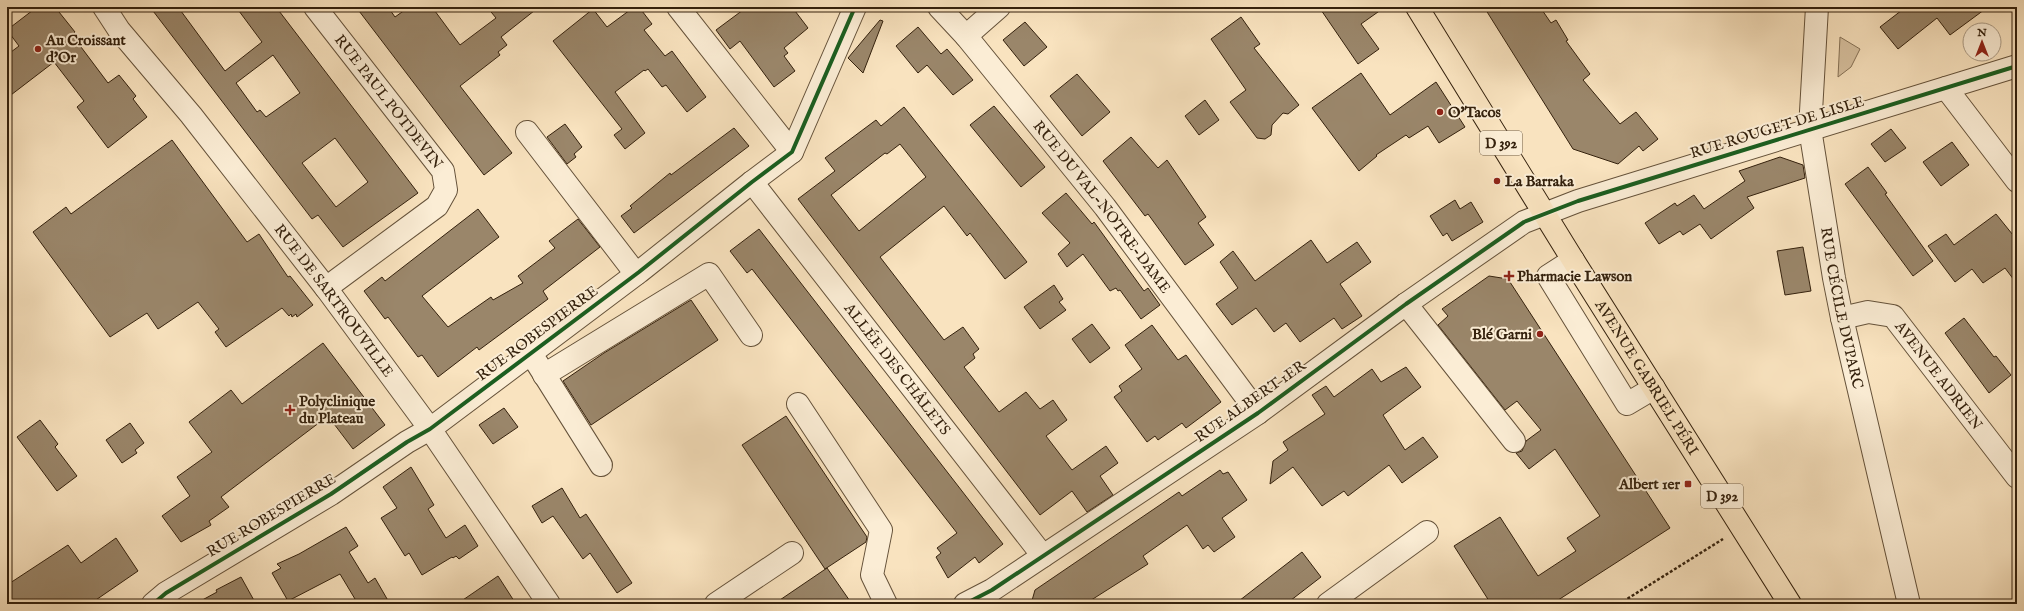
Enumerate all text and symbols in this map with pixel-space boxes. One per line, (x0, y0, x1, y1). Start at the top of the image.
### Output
north arrow (1962, 22, 2002, 62)
text: N (1976, 26, 1987, 40)
place label: Au Croissant d'Or (45, 31, 126, 67)
street label: RUE PAUL POTDEVIN (330, 31, 447, 173)
marker: Au Croissant d'Or (33, 44, 43, 54)
street label: RUE ROUGET DE LISLE (1688, 92, 1866, 163)
place label: O'Tacos (1448, 103, 1502, 122)
marker: O'Tacos (1435, 107, 1445, 117)
street label: RUE DU VAL-NOTRE-DAME (1029, 117, 1175, 297)
road number: D 392 (1480, 131, 1522, 155)
place label: La Barraka (1505, 172, 1574, 191)
marker: La Barraka (1492, 176, 1502, 186)
street label: RUE DE SARTROUVILLE (270, 220, 397, 381)
street label: RUE CÉCILE DUPARC (1816, 226, 1867, 391)
place label: Pharmacie Lawson (1517, 267, 1632, 286)
marker: Pharmacie Lawson (1504, 271, 1514, 281)
street label: RUE ROBESPIERRE (473, 282, 602, 385)
street label: AVENUE GABRIEL PÉRI (1590, 296, 1703, 459)
street label: ALLÉE DES CHÂLETS (839, 299, 954, 439)
street label: AVENUE ADRIEN (1890, 317, 1986, 434)
place label: Blé Garni (1472, 325, 1532, 344)
marker: Blé Garni (1535, 329, 1545, 339)
street label: RUE ALBERT 1ER (1191, 356, 1310, 447)
place label: Polyclinique du Plateau (299, 392, 375, 428)
marker: Polyclinique du Plateau (284, 404, 296, 416)
street label: RUE ROBESPIERRE (203, 469, 339, 561)
place label: Albert 1er (1618, 475, 1680, 494)
marker: Albert 1er (1683, 479, 1693, 489)
road number: D 392 (1701, 484, 1743, 508)

